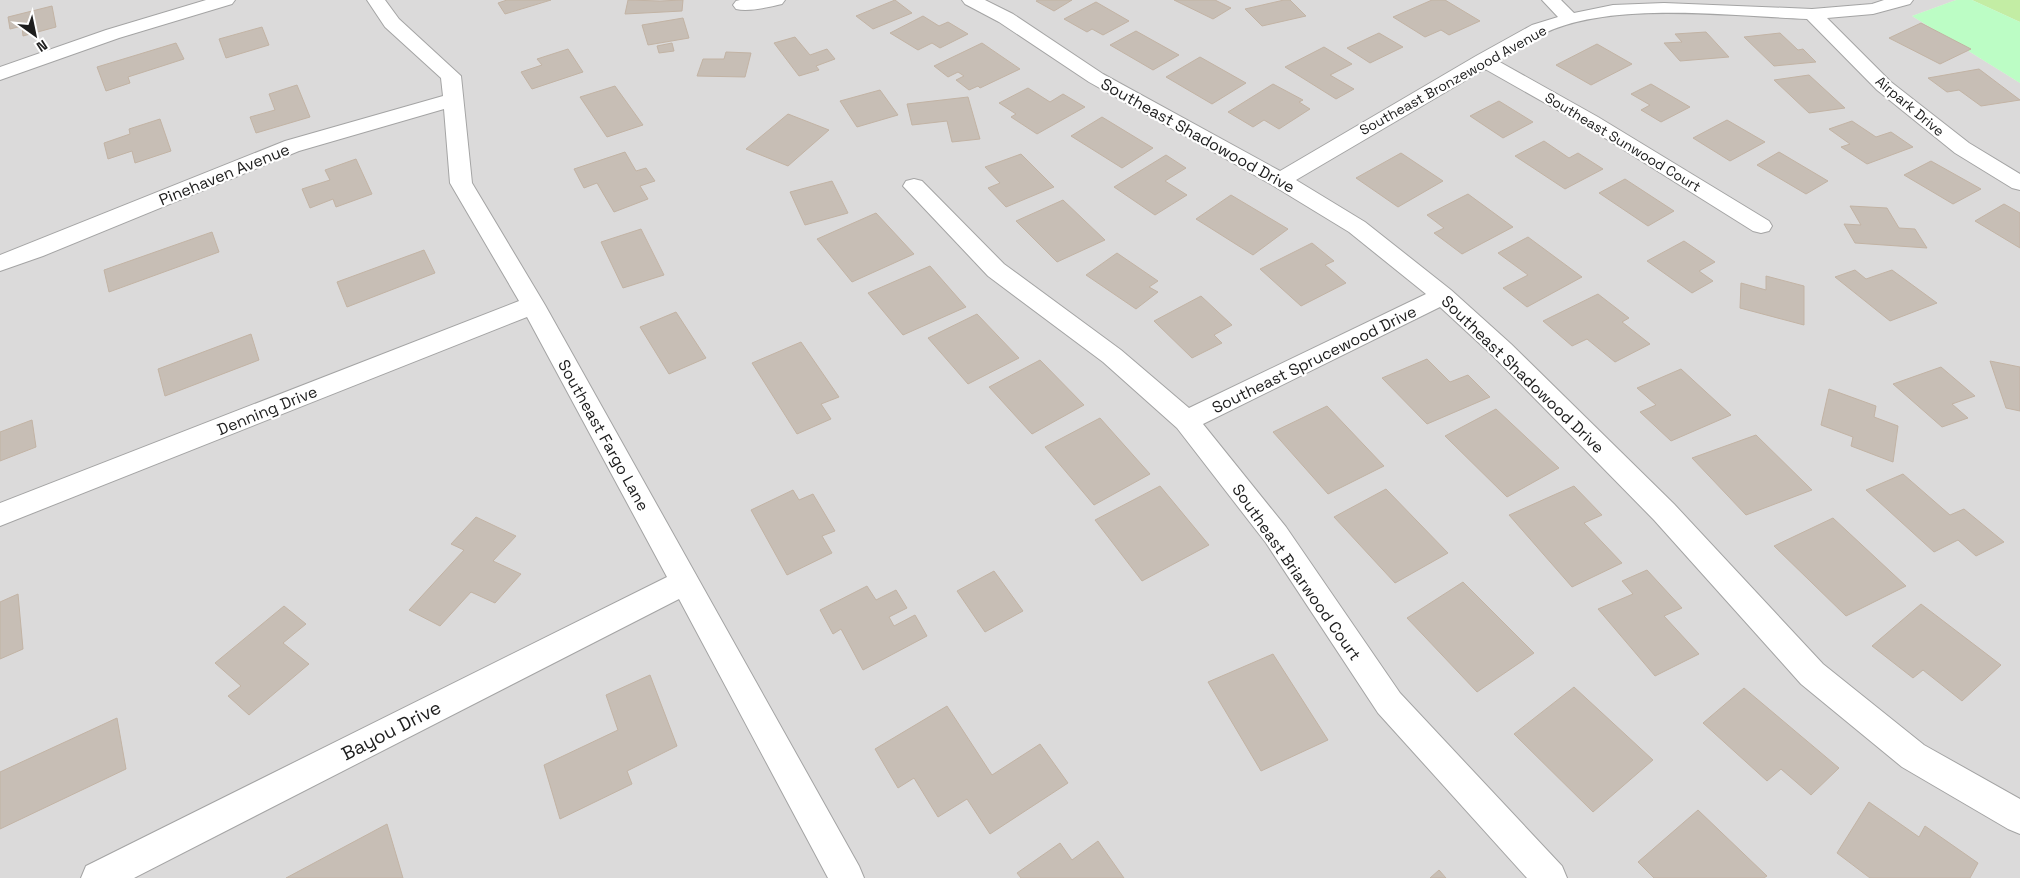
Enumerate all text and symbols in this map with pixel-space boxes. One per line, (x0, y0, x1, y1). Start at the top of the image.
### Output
north arrow (10, 10, 60, 60)
street label: Southeast Bronzewood Avenue (1356, 21, 1550, 139)
text: N (33, 36, 51, 56)
street label: Airpark Drive (1872, 72, 1948, 140)
street label: Southeast Shadowood Drive (1097, 73, 1299, 198)
street label: Southeast Sunwood Court (1542, 88, 1704, 196)
street label: Pinehaven Avenue (156, 139, 293, 210)
street label: Southeast Shadowood Drive (1437, 291, 1609, 458)
street label: Southeast Sprucewood Drive (1209, 301, 1420, 418)
street label: Southeast Fargo Lane (553, 356, 654, 515)
street label: Denning Drive (214, 381, 320, 440)
street label: Southeast Briarwood Court (1227, 480, 1366, 665)
street label: Bayou Drive (337, 695, 445, 766)

